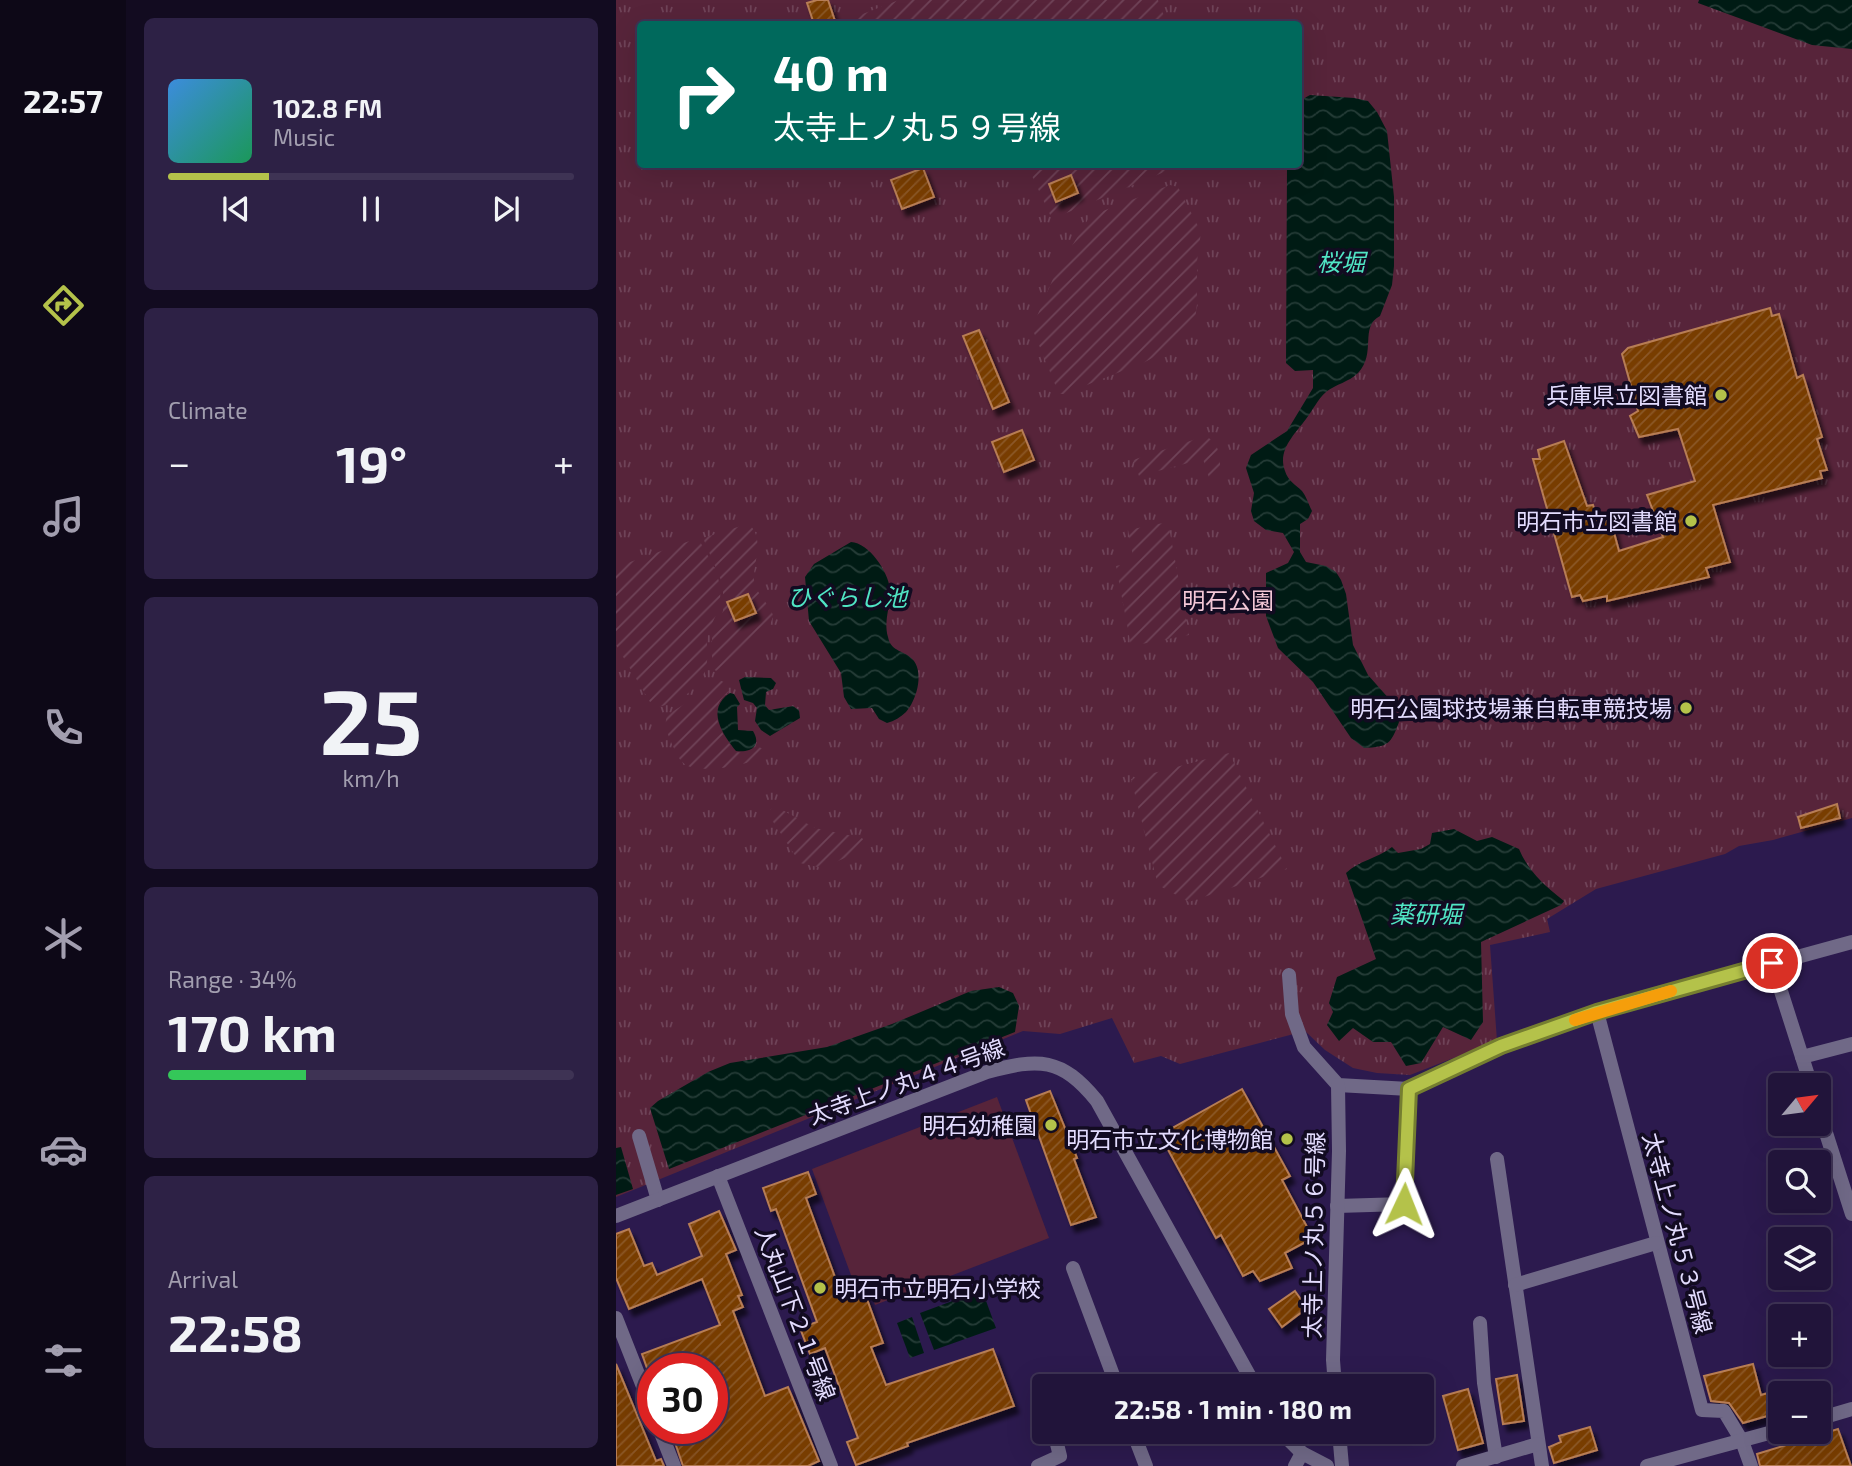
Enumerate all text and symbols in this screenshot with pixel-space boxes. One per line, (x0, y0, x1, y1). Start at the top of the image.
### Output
text: 40 m (773, 42, 889, 101)
icon: right (658, 49, 749, 140)
text: 22:57 (23, 81, 103, 119)
text: 102.8 FM (273, 92, 382, 123)
text: 太寺上ノ丸５９号線 (773, 107, 1061, 145)
text: Music (273, 123, 335, 151)
icon: previous (217, 190, 255, 228)
icon: pause (352, 190, 390, 228)
icon: next (487, 190, 525, 228)
water label: 桜堀 (1317, 247, 1369, 276)
icon: directions (39, 281, 88, 330)
place label: 兵庫県立図書館 (1546, 381, 1707, 409)
marker: 兵庫県立図書館 (1713, 387, 1729, 403)
text: Climate (168, 396, 248, 424)
text: 19° (336, 431, 407, 493)
text: − (168, 439, 190, 485)
text: + (553, 439, 574, 485)
icon: music (39, 492, 88, 541)
place label: 明石市立図書館 (1516, 507, 1677, 535)
marker: 明石市立図書館 (1683, 513, 1699, 529)
water label: ひぐらし池 (787, 582, 909, 611)
park label: 明石公園 (1182, 586, 1274, 614)
text: 25 (319, 664, 423, 773)
place label: 明石公園球技場兼自転車競技場 (1350, 694, 1672, 722)
marker: 明石公園球技場兼自転車競技場 (1678, 700, 1694, 716)
icon: phone (39, 703, 88, 752)
text: km/h (342, 764, 400, 792)
water label: 薬研堀 (1390, 899, 1466, 928)
icon: climate (39, 914, 88, 963)
pin (1742, 933, 1802, 993)
icon: arrive (1753, 944, 1791, 982)
text: Range · 34% (168, 965, 296, 993)
text: 170 km (168, 1000, 337, 1062)
street label: 太寺上ノ丸４４号線 (804, 1032, 1008, 1130)
north arrow (1768, 1073, 1830, 1136)
map controls (1768, 1073, 1831, 1444)
place label: 明石幼稚園 (922, 1111, 1037, 1139)
marker: 明石幼稚園 (1043, 1117, 1059, 1133)
icon: car (39, 1125, 88, 1174)
place label: 明石市立文化博物館 (1066, 1125, 1273, 1153)
street label: 太寺上ノ丸５３号線 (1638, 1129, 1718, 1337)
marker: 明石市立文化博物館 (1279, 1131, 1295, 1147)
street label: 太寺上ノ丸５６号線 (1297, 1131, 1329, 1339)
button: search (1768, 1150, 1831, 1213)
position arrow (1367, 1167, 1441, 1241)
street label: 人丸山下２１号線 (750, 1222, 842, 1404)
button: layers (1768, 1227, 1831, 1290)
text: Arrival (168, 1265, 238, 1293)
place label: 明石市立明石小学校 (834, 1274, 1041, 1302)
marker: 明石市立明石小学校 (812, 1280, 828, 1296)
text: 22:58 (168, 1300, 303, 1362)
button: + (1768, 1304, 1831, 1367)
icon: filters (39, 1336, 88, 1385)
speed limit sign: 30 (637, 1353, 728, 1444)
button: − (1768, 1381, 1831, 1444)
text: 22:58 · 1 min · 180 m (1114, 1393, 1352, 1424)

